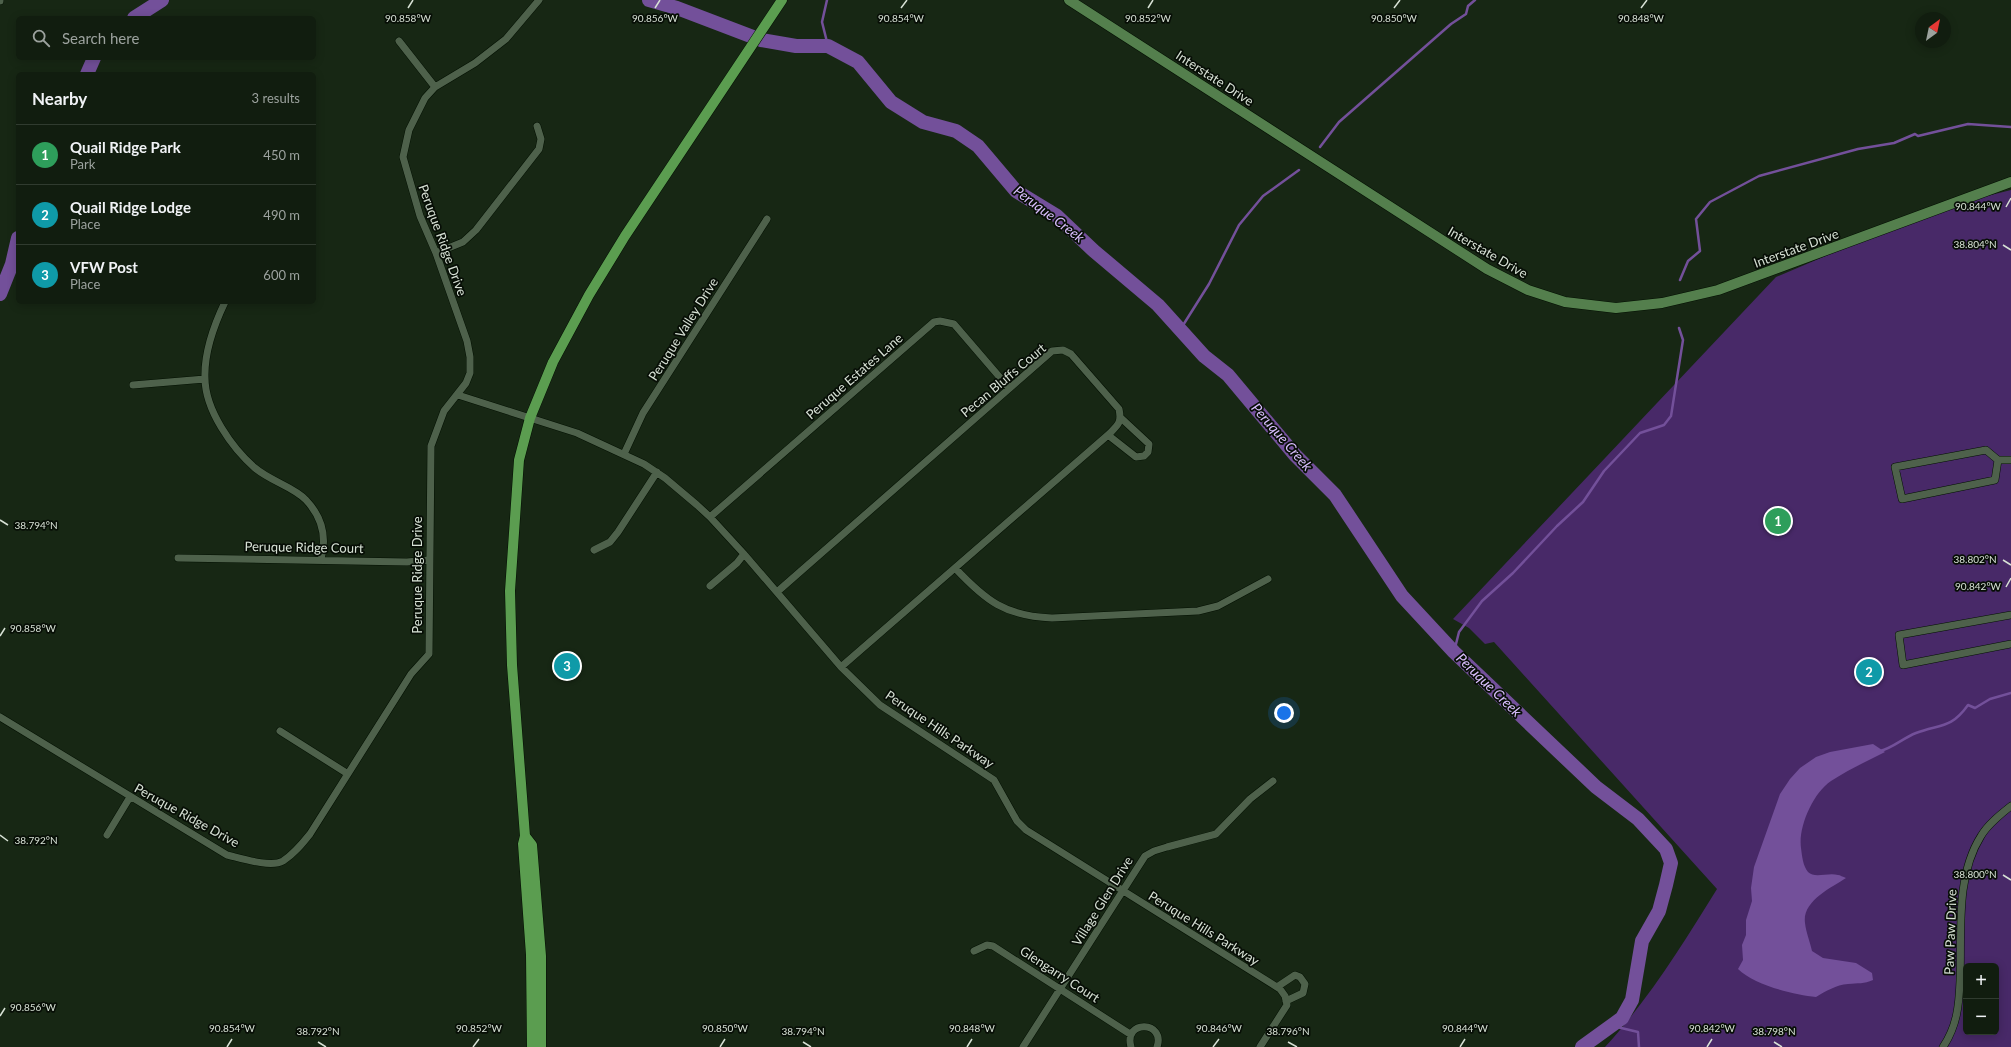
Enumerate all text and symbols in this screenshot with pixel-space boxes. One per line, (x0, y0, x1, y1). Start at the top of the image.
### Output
text: 90.858°W (385, 12, 432, 24)
text: 90.856°W (632, 12, 679, 24)
text: 90.854°W (878, 12, 925, 24)
text: 90.852°W (1125, 12, 1172, 24)
text: 90.850°W (1371, 12, 1418, 24)
text: 90.848°W (1618, 12, 1665, 24)
north arrow (1915, 12, 1951, 48)
search box (16, 16, 316, 60)
icon: search (30, 27, 52, 49)
text: Search here (62, 29, 139, 47)
street label: Interstate Drive (1173, 47, 1257, 109)
text: Nearby (32, 88, 87, 109)
text: 3 results (252, 90, 300, 106)
text: Quail Ridge Park (70, 138, 181, 156)
text: 1 (41, 147, 49, 163)
text: 450 m (263, 147, 300, 163)
text: Park (70, 156, 95, 172)
water label: Peruque Creek (1011, 181, 1088, 246)
street label: Peruque Ridge Drive (415, 182, 471, 298)
text: Quail Ridge Lodge (70, 198, 191, 216)
text: 90.844°W (1955, 200, 2002, 212)
text: 2 (41, 207, 49, 223)
text: 490 m (263, 207, 300, 223)
text: Place (70, 216, 100, 232)
street label: Interstate Drive (1445, 223, 1531, 281)
street label: Interstate Drive (1751, 225, 1841, 271)
text: 38.804°N (1953, 238, 1997, 250)
text: VFW Post (70, 258, 138, 276)
text: 3 (41, 267, 49, 283)
text: 600 m (263, 267, 300, 283)
street label: Peruque Valley Drive (645, 274, 721, 383)
text: Place (70, 276, 100, 292)
street label: Peruque Estates Lane (802, 330, 906, 422)
street label: Pecan Bluffs Court (957, 339, 1049, 420)
water label: Peruque Creek (1248, 399, 1317, 474)
pin: 1 (1765, 506, 1791, 536)
street label: Peruque Ridge Drive (409, 516, 425, 634)
text: 38.794°N (14, 519, 58, 531)
street label: Peruque Ridge Court (244, 538, 364, 556)
text: 38.802°N (1953, 553, 1997, 565)
text: 90.842°W (1955, 580, 2002, 592)
text: 90.858°W (10, 622, 57, 634)
water label: Peruque Creek (1453, 649, 1526, 720)
pin: 3 (554, 651, 580, 681)
pin: 2 (1856, 657, 1882, 687)
street label: Peruque Hills Parkway (883, 687, 998, 771)
your location (1274, 703, 1294, 723)
street label: Peruque Ridge Drive (132, 780, 242, 850)
text: 38.792°N (14, 834, 58, 846)
street label: Village Glen Drive (1068, 853, 1136, 949)
text: 38.800°N (1953, 868, 1997, 880)
street label: Peruque Hills Parkway (1146, 887, 1263, 969)
street label: Paw Paw Drive (1941, 889, 1959, 975)
street label: Glengarry Court (1017, 942, 1103, 1006)
map controls (1963, 963, 1999, 1035)
button: + (1963, 963, 1999, 999)
button: − (1963, 999, 1999, 1035)
text: 90.856°W (10, 1001, 57, 1013)
text: 90.854°W (209, 1022, 256, 1034)
text: 90.852°W (456, 1022, 503, 1034)
text: 90.850°W (702, 1022, 749, 1034)
text: 90.848°W (949, 1022, 996, 1034)
text: 90.846°W (1196, 1022, 1243, 1034)
text: 90.844°W (1442, 1022, 1489, 1034)
text: 90.842°W (1689, 1022, 1736, 1034)
text: 38.792°N (296, 1025, 340, 1037)
text: 38.794°N (781, 1025, 825, 1037)
text: 38.796°N (1266, 1025, 1310, 1037)
text: 38.798°N (1752, 1025, 1796, 1037)

